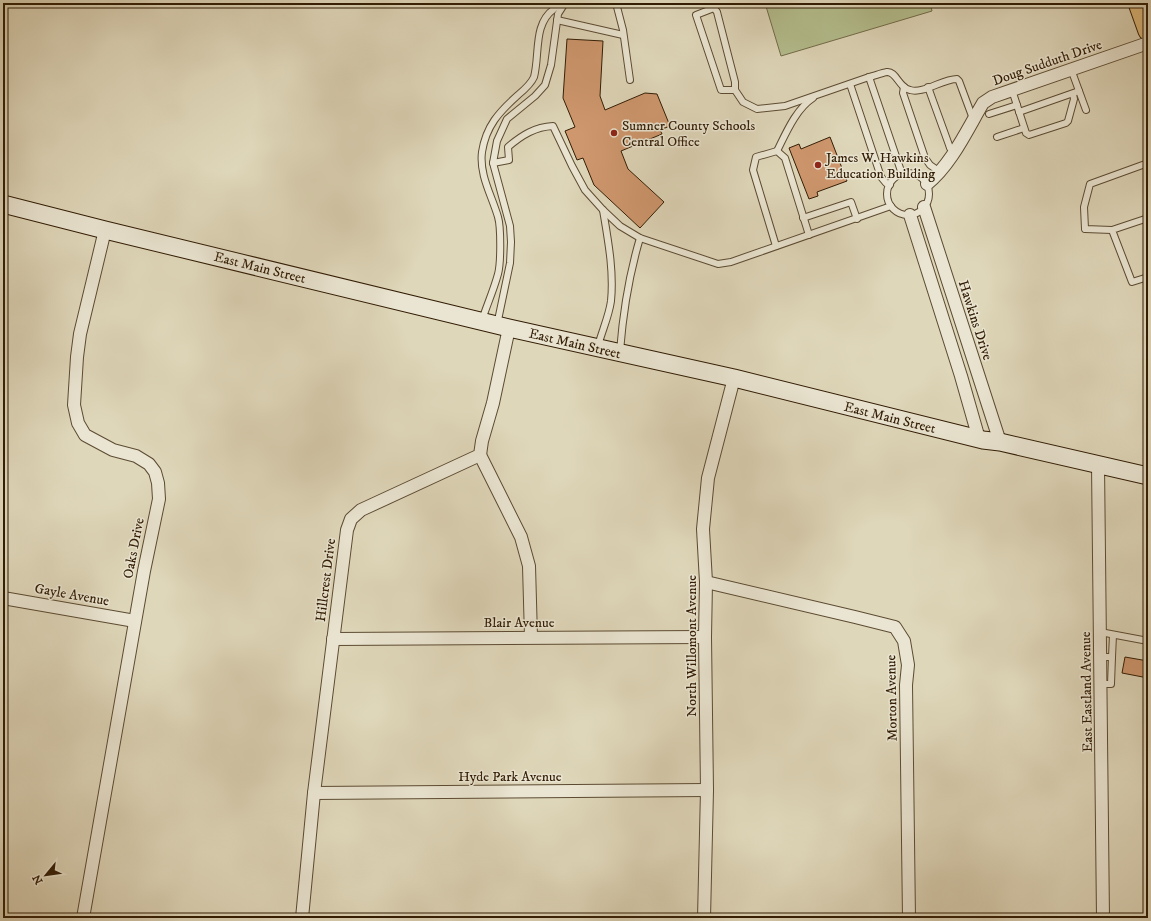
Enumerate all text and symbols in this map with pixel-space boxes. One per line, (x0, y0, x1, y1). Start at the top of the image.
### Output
street label: Doug Sudduth Drive (990, 36, 1105, 90)
place label: Sumner County Schools Central Office (622, 117, 756, 151)
marker: Sumner County Schools Central Office (609, 128, 619, 138)
place label: James W. Hawkins Education Building (824, 149, 935, 183)
marker: James W. Hawkins Education Building (813, 160, 823, 170)
street label: East Main Street (212, 248, 308, 288)
street label: Hawkins Drive (954, 278, 997, 363)
street label: East Main Street (527, 325, 623, 363)
street label: East Main Street (842, 398, 938, 438)
street label: Oaks Drive (119, 516, 149, 580)
street label: Hillcrest Drive (312, 537, 340, 623)
street label: North Willomont Avenue (683, 575, 701, 717)
street label: Gayle Avenue (33, 580, 111, 610)
street label: Blair Avenue (483, 614, 555, 632)
street label: East Eastland Avenue (1077, 631, 1097, 753)
street label: Morton Avenue (882, 654, 902, 741)
street label: Hyde Park Avenue (458, 768, 562, 786)
north arrow (26, 855, 66, 895)
text: N (30, 872, 46, 887)

